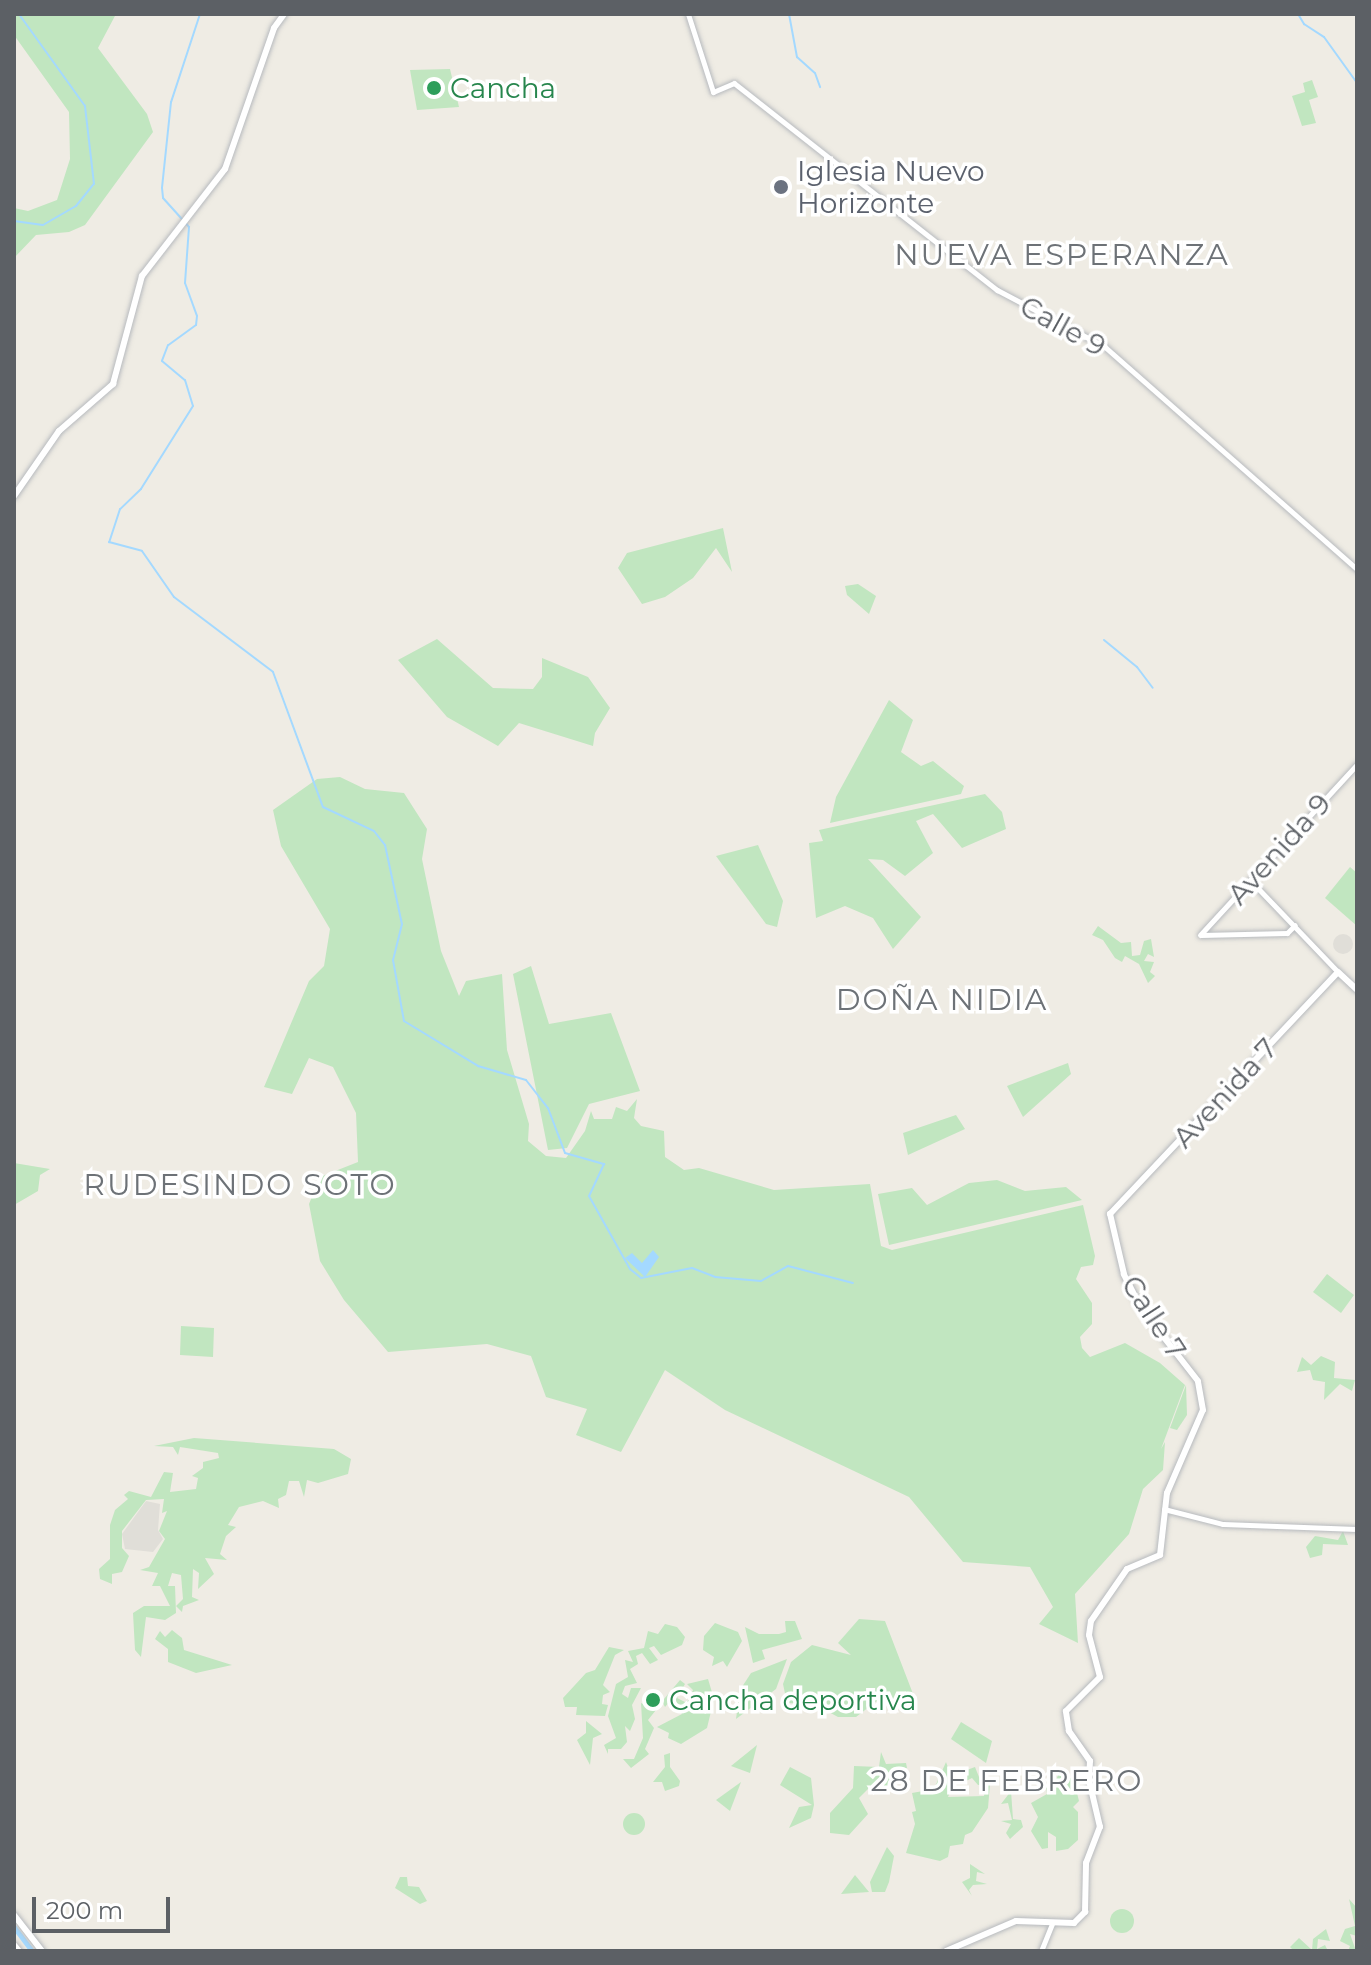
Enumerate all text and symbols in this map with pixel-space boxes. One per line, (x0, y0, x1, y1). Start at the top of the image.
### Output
place label: Cancha (450, 71, 556, 105)
marker: Cancha (425, 79, 443, 97)
place label: Iglesia Nuevo Horizonte (797, 154, 985, 220)
marker: Iglesia Nuevo Horizonte (772, 178, 790, 196)
district label: NUEVA ESPERANZA (894, 237, 1230, 273)
street label: Calle 9 (1014, 289, 1112, 363)
street label: Avenida 9 (1221, 787, 1337, 911)
district label: DOÑA NIDIA (836, 982, 1048, 1018)
street label: Avenida 7 (1166, 1032, 1284, 1154)
district label: RUDESINDO SOTO (83, 1167, 397, 1203)
street label: Calle 7 (1115, 1269, 1193, 1365)
place label: Cancha deportiva (669, 1683, 917, 1717)
marker: Cancha deportiva (644, 1691, 662, 1709)
district label: 28 DE FEBRERO (870, 1763, 1144, 1799)
scale bar (36, 1881, 174, 1931)
text: 200 m (46, 1896, 123, 1925)

